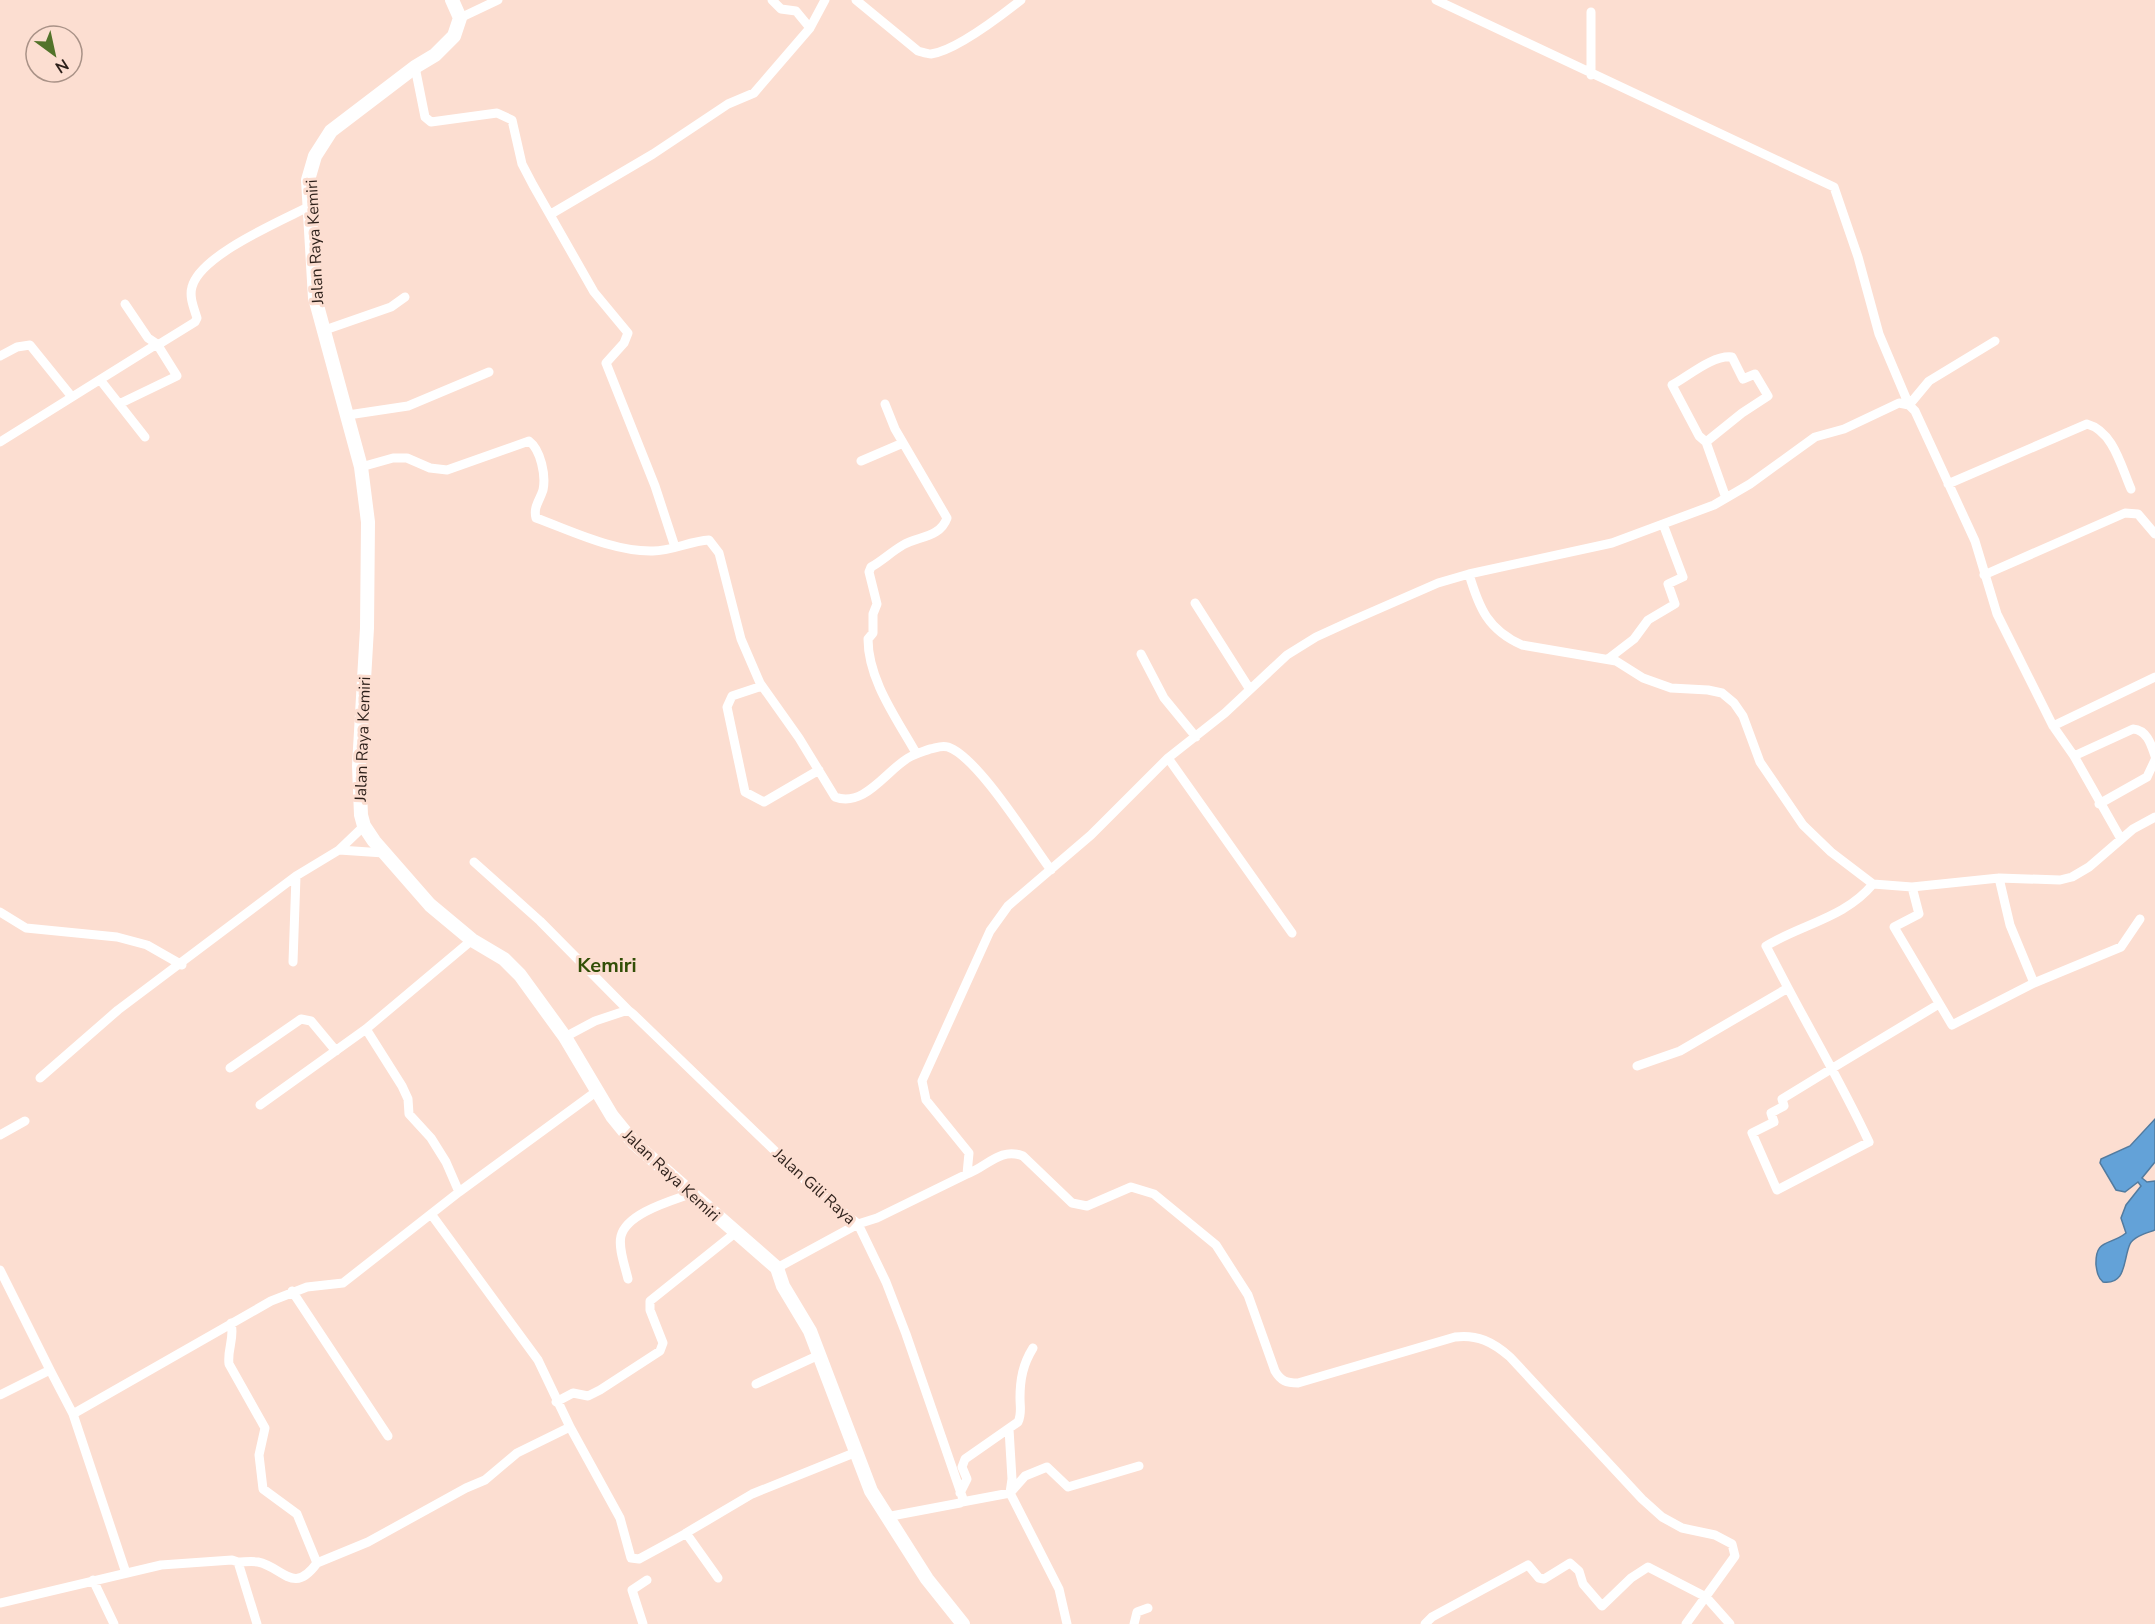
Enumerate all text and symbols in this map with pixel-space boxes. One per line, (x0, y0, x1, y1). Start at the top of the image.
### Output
north arrow (24, 24, 84, 84)
text: N (51, 53, 73, 78)
street label: Jalan Raya Kemiri (301, 179, 329, 306)
street label: Jalan Raya Kemiri (350, 676, 376, 803)
district label: Kemiri (577, 952, 637, 979)
street label: Jalan Raya Kemiri (617, 1124, 725, 1226)
street label: Jalan Gili Raya (768, 1143, 860, 1230)

